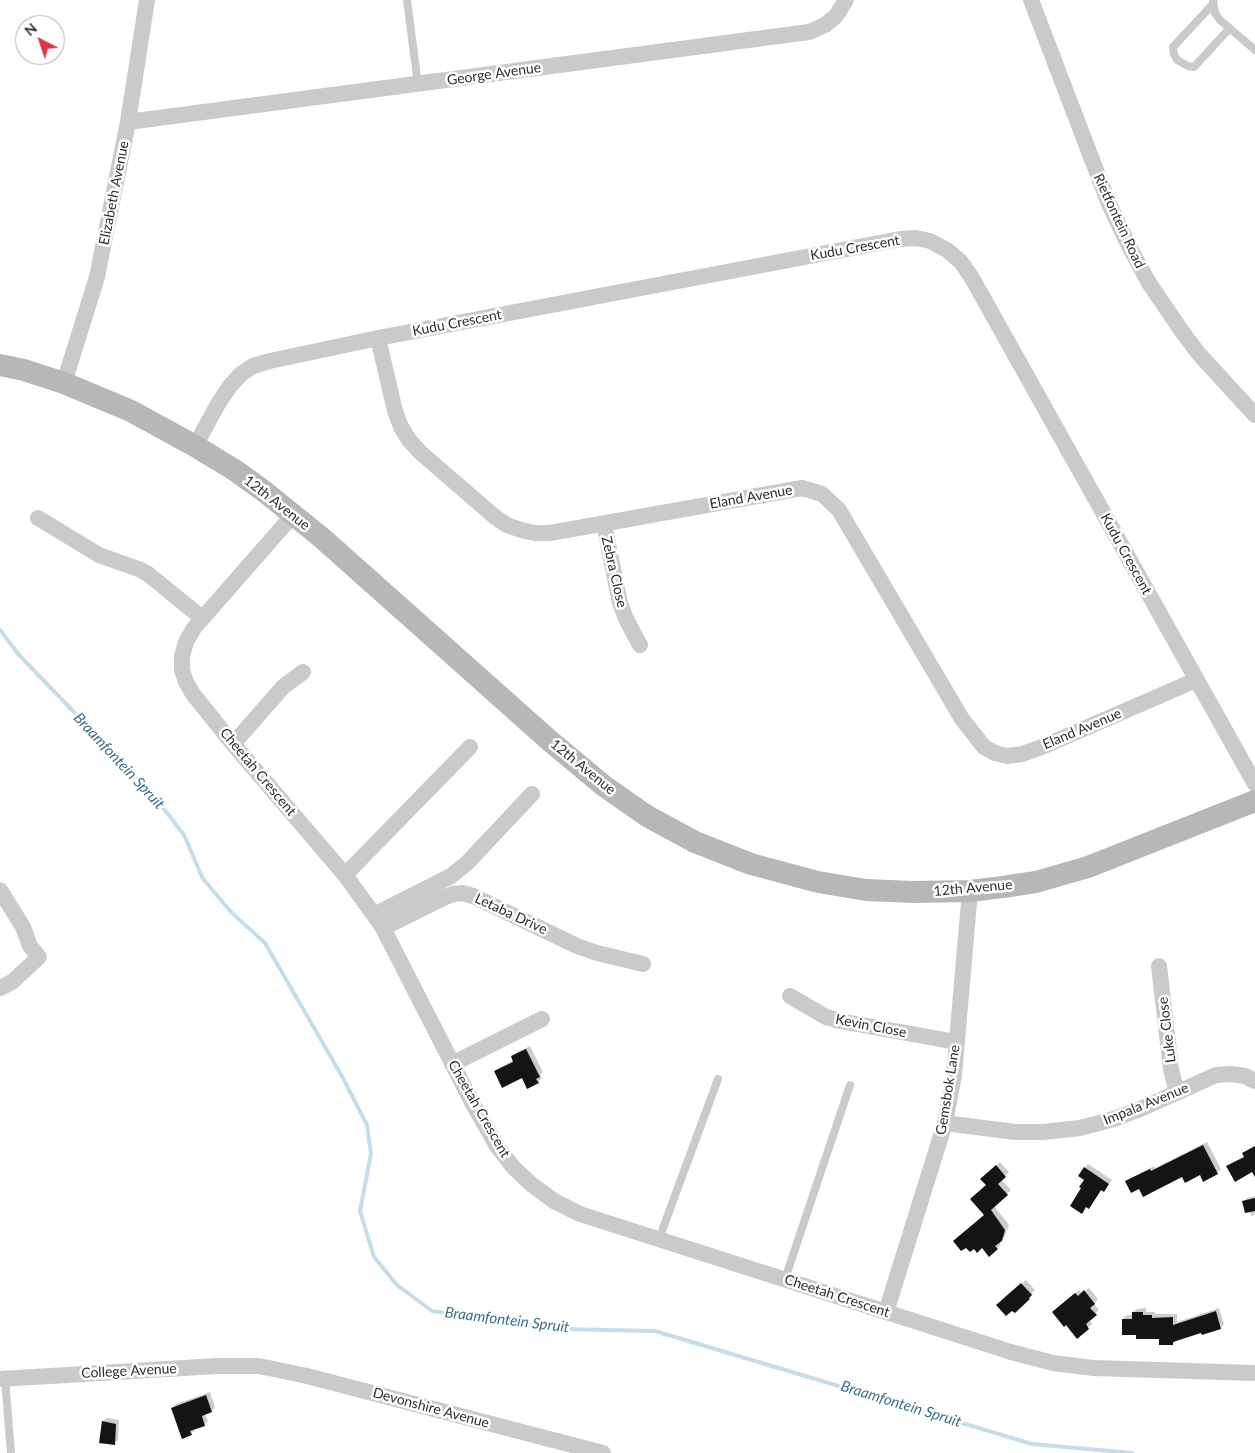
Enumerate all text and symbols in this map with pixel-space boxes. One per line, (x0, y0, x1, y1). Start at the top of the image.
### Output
north arrow (15, 15, 65, 65)
text: N (21, 19, 40, 39)
street label: George Avenue (446, 59, 542, 89)
street label: Elizabeth Avenue (96, 139, 132, 247)
street label: Rietfontein Road (1090, 171, 1148, 271)
street label: Kudu Crescent (809, 232, 901, 264)
street label: Kudu Crescent (411, 306, 503, 340)
street label: 12th Avenue (241, 472, 313, 534)
street label: Eland Avenue (708, 481, 794, 513)
street label: Kudu Crescent (1097, 510, 1155, 598)
street label: Zebra Close (598, 535, 630, 609)
street label: Eland Avenue (1040, 705, 1124, 753)
water label: Braamfontein Spruit (70, 709, 168, 813)
street label: Cheetah Crescent (216, 725, 300, 819)
street label: 12th Avenue (547, 736, 619, 798)
street label: 12th Avenue (933, 876, 1013, 900)
street label: Letaba Drive (472, 890, 550, 938)
street label: Luke Close (1155, 996, 1179, 1064)
street label: Kevin Close (834, 1011, 908, 1041)
street label: Gemsbok Lane (933, 1044, 963, 1136)
street label: Cheetah Crescent (444, 1057, 514, 1161)
street label: Impala Avenue (1101, 1079, 1191, 1129)
street label: Cheetah Crescent (782, 1271, 892, 1321)
water label: Braamfontein Spruit (444, 1303, 570, 1337)
street label: College Avenue (81, 1360, 177, 1382)
water label: Braamfontein Spruit (838, 1377, 964, 1431)
street label: Devonshire Avenue (371, 1384, 491, 1432)

